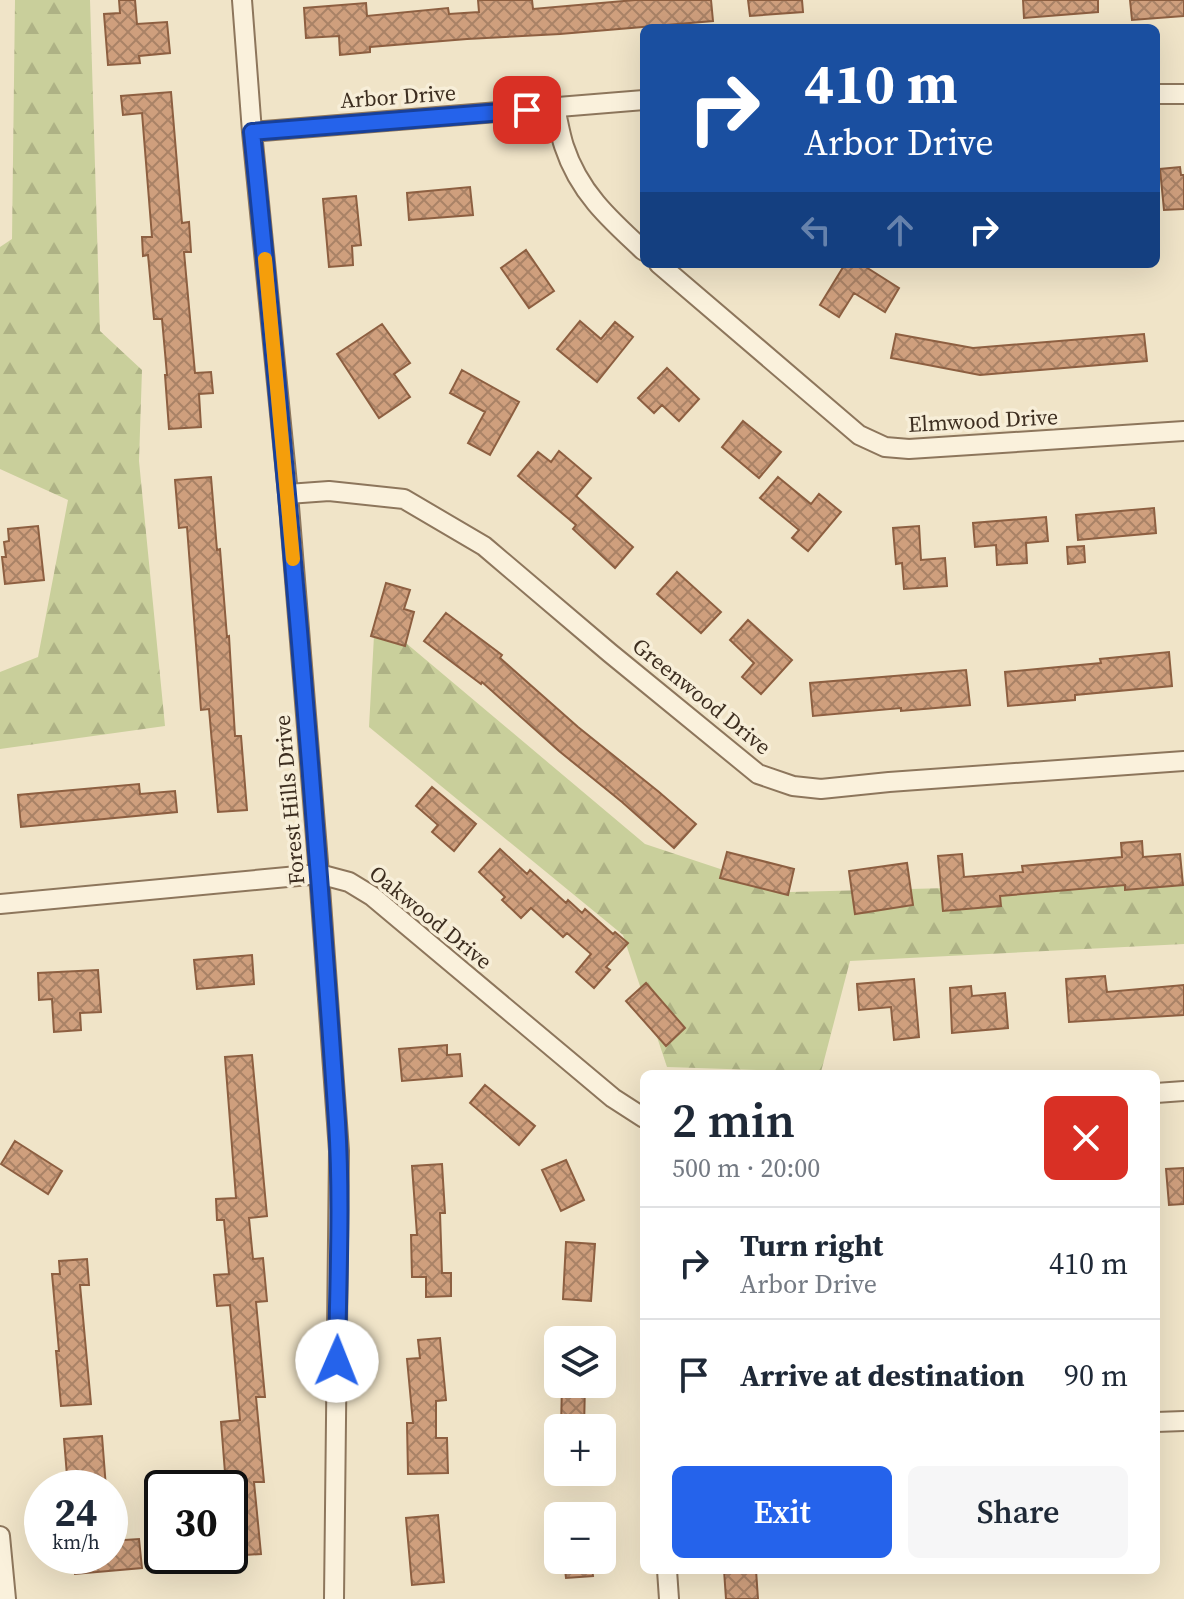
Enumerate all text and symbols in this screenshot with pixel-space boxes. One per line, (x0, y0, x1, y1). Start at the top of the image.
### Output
text: 410 m (804, 45, 958, 122)
icon: right (672, 56, 776, 160)
pin (493, 76, 561, 144)
street label: Arbor Drive (339, 77, 457, 115)
icon: arrive (505, 88, 549, 132)
text: Arbor Drive (804, 118, 994, 167)
icon: left (794, 208, 838, 252)
icon: ahead (878, 208, 922, 252)
icon: right (962, 208, 1006, 252)
street label: Elmwood Drive (907, 401, 1059, 439)
street label: Greenwood Drive (626, 631, 778, 761)
street label: Forest Hills Drive (267, 714, 311, 886)
street label: Oakwood Drive (363, 858, 499, 976)
text: 2 min (672, 1087, 795, 1153)
button: close (1044, 1096, 1128, 1180)
text: 500 m · 20:00 (672, 1150, 820, 1186)
text: Turn right (740, 1225, 883, 1266)
icon: right (672, 1241, 716, 1285)
text: 410 m (1049, 1243, 1128, 1284)
text: Arbor Drive (740, 1266, 877, 1302)
position arrow (295, 1319, 379, 1403)
map controls (544, 1326, 616, 1574)
button: layers (544, 1326, 616, 1398)
icon: arrive (672, 1353, 716, 1397)
text: Arrive at destination (740, 1355, 1025, 1396)
text: 90 m (1064, 1355, 1128, 1396)
button: + (544, 1414, 616, 1486)
button: Exit (672, 1466, 892, 1558)
button: Share (908, 1466, 1128, 1558)
speed limit sign: 30 (144, 1470, 248, 1574)
text: 24 (54, 1485, 98, 1539)
button: − (544, 1502, 616, 1574)
text: km/h (52, 1528, 100, 1556)

